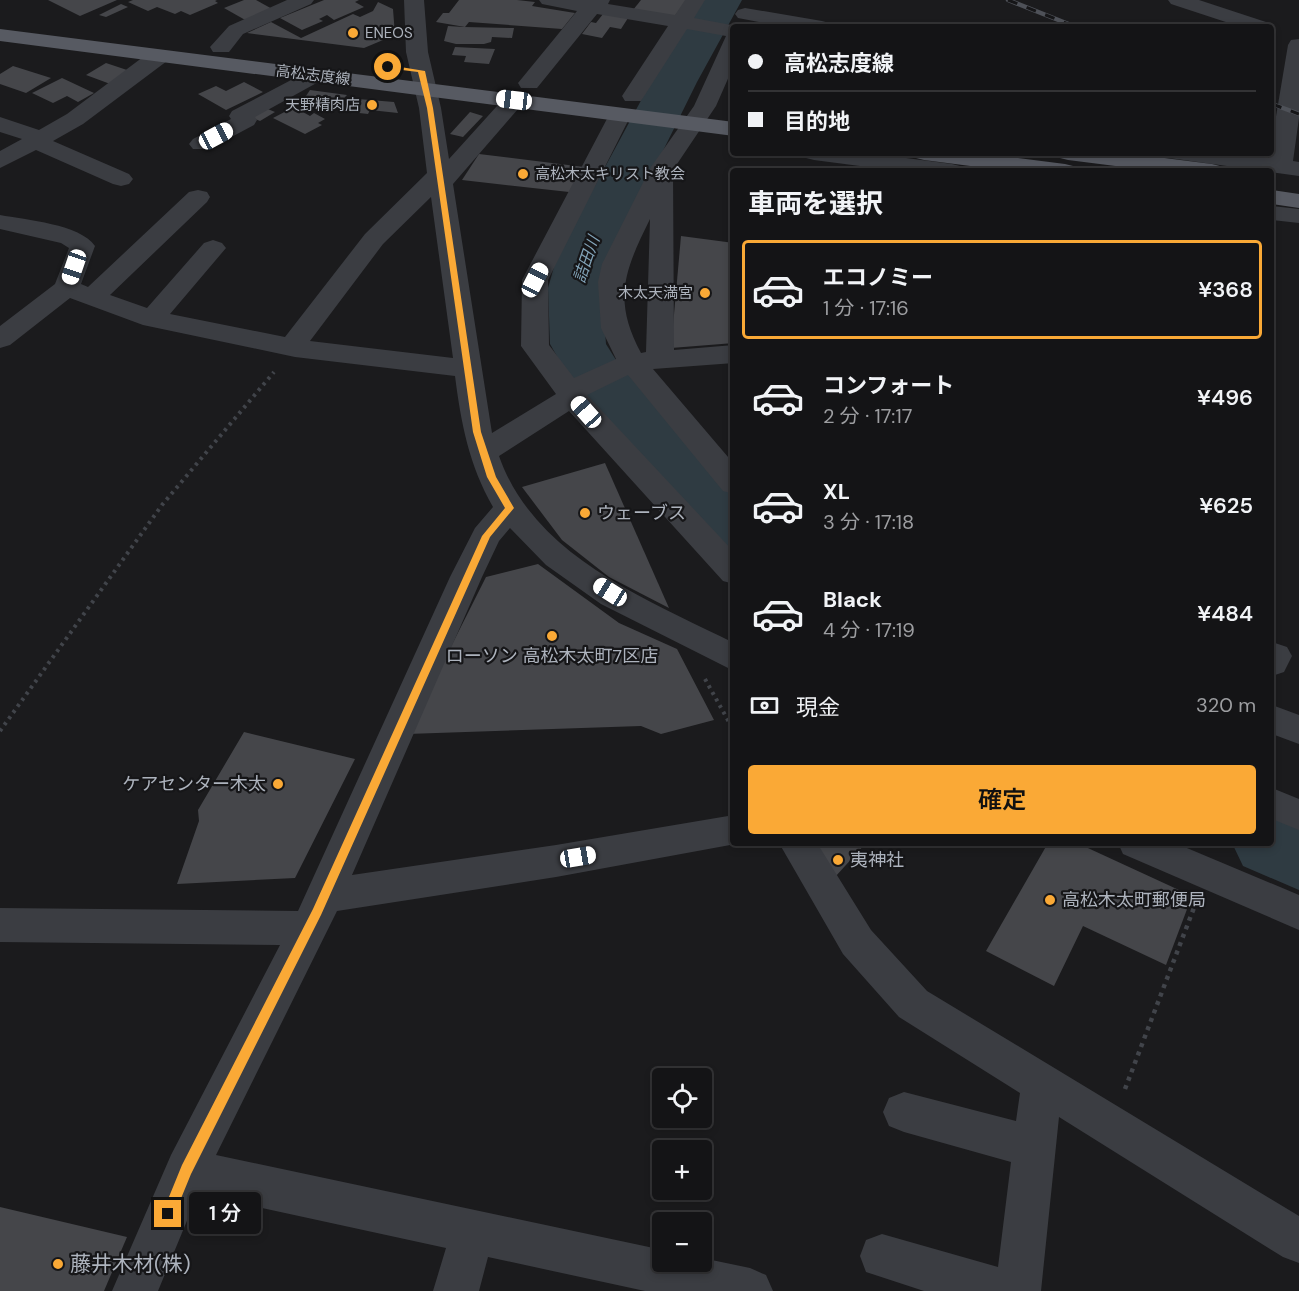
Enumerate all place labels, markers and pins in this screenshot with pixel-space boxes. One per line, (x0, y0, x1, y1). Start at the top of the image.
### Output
place label: ENEOS (365, 23, 413, 43)
marker: ENEOS (346, 26, 360, 40)
place label: 天野精肉店 (285, 95, 360, 115)
marker: 天野精肉店 (365, 98, 379, 112)
place label: 高松木太キリスト教会 (535, 164, 685, 184)
marker: 高松木太キリスト教会 (516, 167, 530, 181)
place label: 木太天満宮 (618, 283, 693, 303)
marker: 木太天満宮 (698, 286, 712, 300)
place label: ウェーブス (597, 501, 686, 525)
marker: ウェーブス (578, 506, 592, 520)
marker: ローソン 高松木太町7区店 (545, 629, 559, 643)
place label: ローソン 高松木太町7区店 (446, 644, 658, 668)
place label: ケアセンター木太 (122, 772, 266, 796)
marker: ケアセンター木太 (271, 777, 285, 791)
place label: 夷神社 (850, 848, 904, 872)
marker: 夷神社 (831, 853, 845, 867)
place label: 高松木太町郵便局 (1062, 888, 1206, 912)
marker: 高松木太町郵便局 (1043, 893, 1057, 907)
place label: 藤井木材(株) (70, 1250, 191, 1278)
marker: 藤井木材(株) (51, 1257, 65, 1271)

